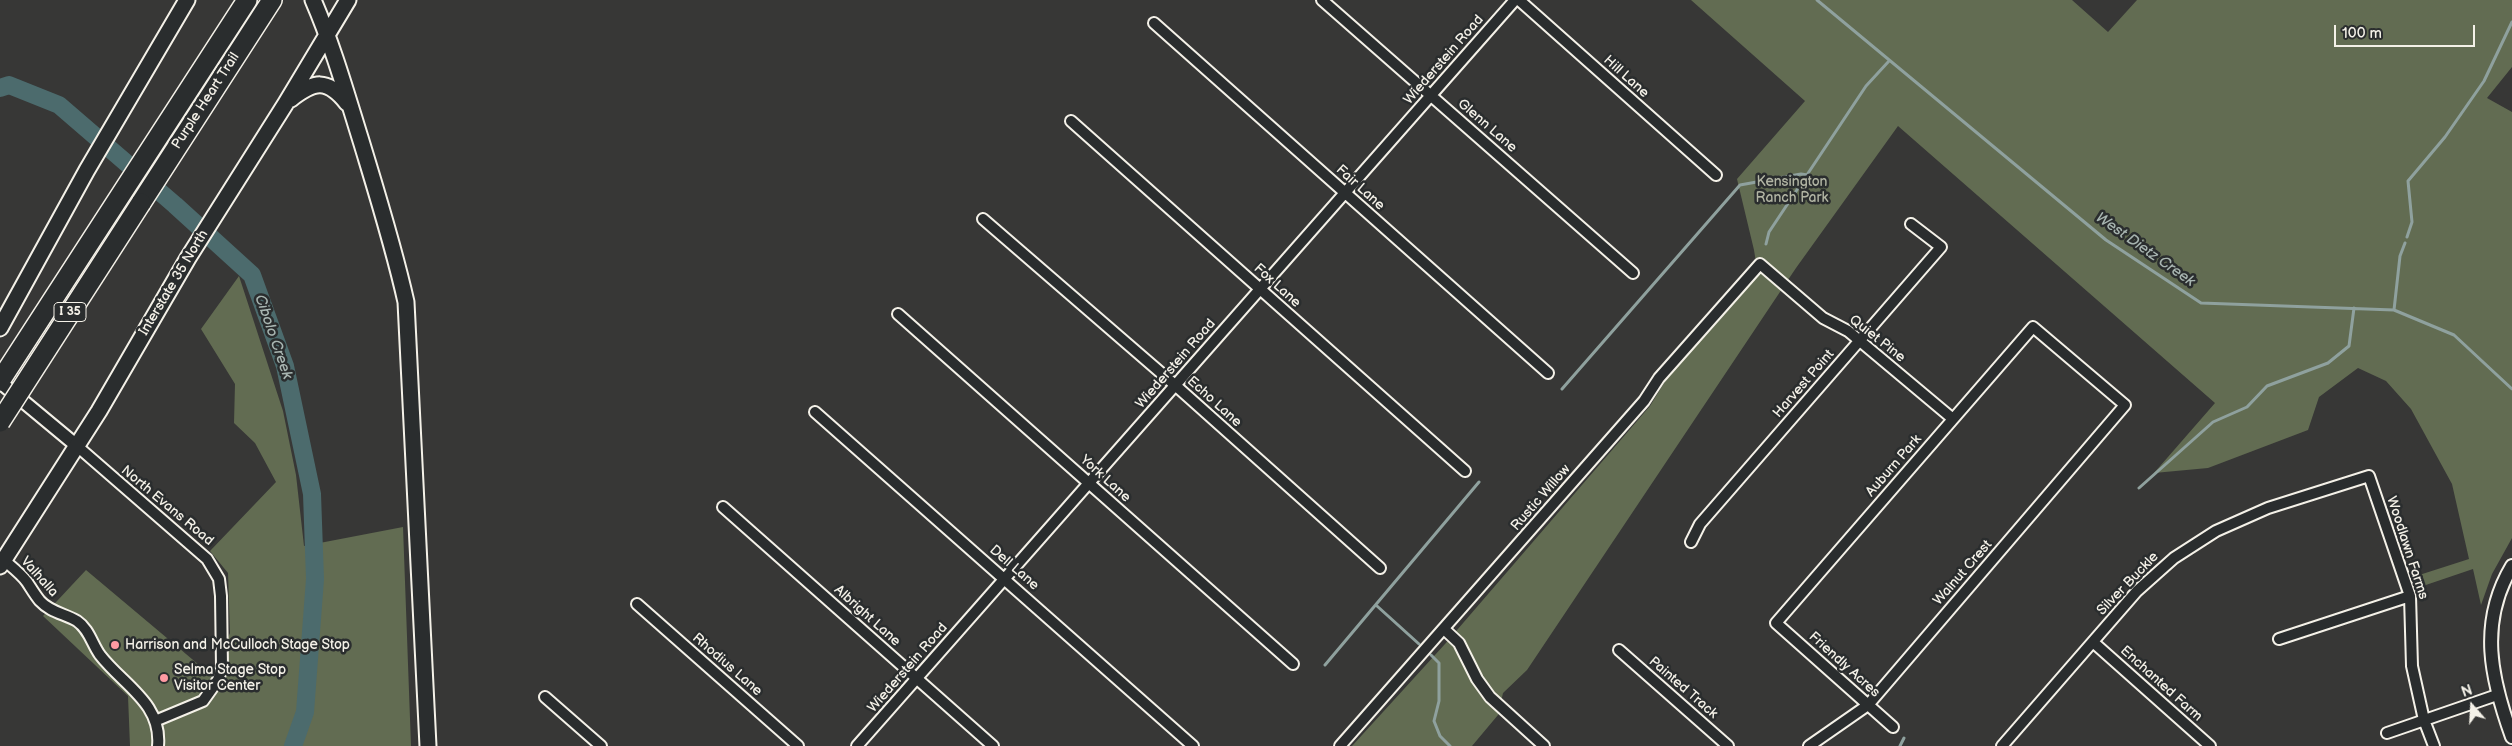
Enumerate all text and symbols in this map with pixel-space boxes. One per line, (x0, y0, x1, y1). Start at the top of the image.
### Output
street label: Wiederstein Road (1401, 12, 1487, 108)
scale bar (2337, 15, 2478, 47)
text: 100 m (2342, 24, 2382, 43)
street label: Purple Heart Trail (169, 50, 243, 152)
street label: Hill Lane (1600, 52, 1652, 102)
street label: Glenn Lane (1454, 96, 1520, 156)
street label: Fair Lane (1332, 162, 1388, 214)
park label: Kensington Ranch Park (1756, 174, 1828, 206)
water label: West Dietz Creek (2092, 209, 2198, 291)
street label: Interstate 35 North (136, 227, 212, 339)
street label: Fox Lane (1250, 261, 1304, 311)
water label: Cibolo Creek (250, 292, 296, 382)
road number: I 35 (54, 302, 86, 322)
street label: Quiet Pine (1846, 312, 1908, 366)
street label: Wiederstein Road (1133, 316, 1219, 412)
street label: Harvest Point (1770, 347, 1838, 421)
street label: Echo Lane (1183, 373, 1245, 431)
street label: Auburn Park (1863, 432, 1925, 500)
street label: York Lane (1076, 452, 1134, 506)
street label: Rustic Willow (1508, 461, 1574, 535)
street label: North Evans Road (117, 462, 217, 550)
street label: Woodlawn Farms (2382, 494, 2432, 602)
street label: Walnut Crest (1930, 537, 1996, 609)
street label: Dell Lane (986, 542, 1042, 594)
street label: Silver Buckle (2094, 549, 2162, 619)
street label: Valhalla (17, 553, 61, 601)
street label: Albright Lane (830, 582, 904, 650)
street label: Wiederstein Road (865, 620, 951, 716)
street label: Friendly Acres (1805, 629, 1883, 701)
street label: Rhodius Lane (689, 630, 765, 700)
place label: Harrison and McCulloch Stage Stop (125, 637, 350, 653)
marker: Harrison and McCulloch Stage Stop (109, 639, 121, 651)
street label: Enchanted Farm (2117, 643, 2205, 725)
street label: Painted Track (1645, 653, 1721, 723)
place label: Selma Stage Stop Visitor Center (174, 662, 286, 694)
marker: Selma Stage Stop Visitor Center (158, 672, 170, 684)
north arrow (2447, 681, 2497, 731)
text: N (2459, 682, 2475, 701)

